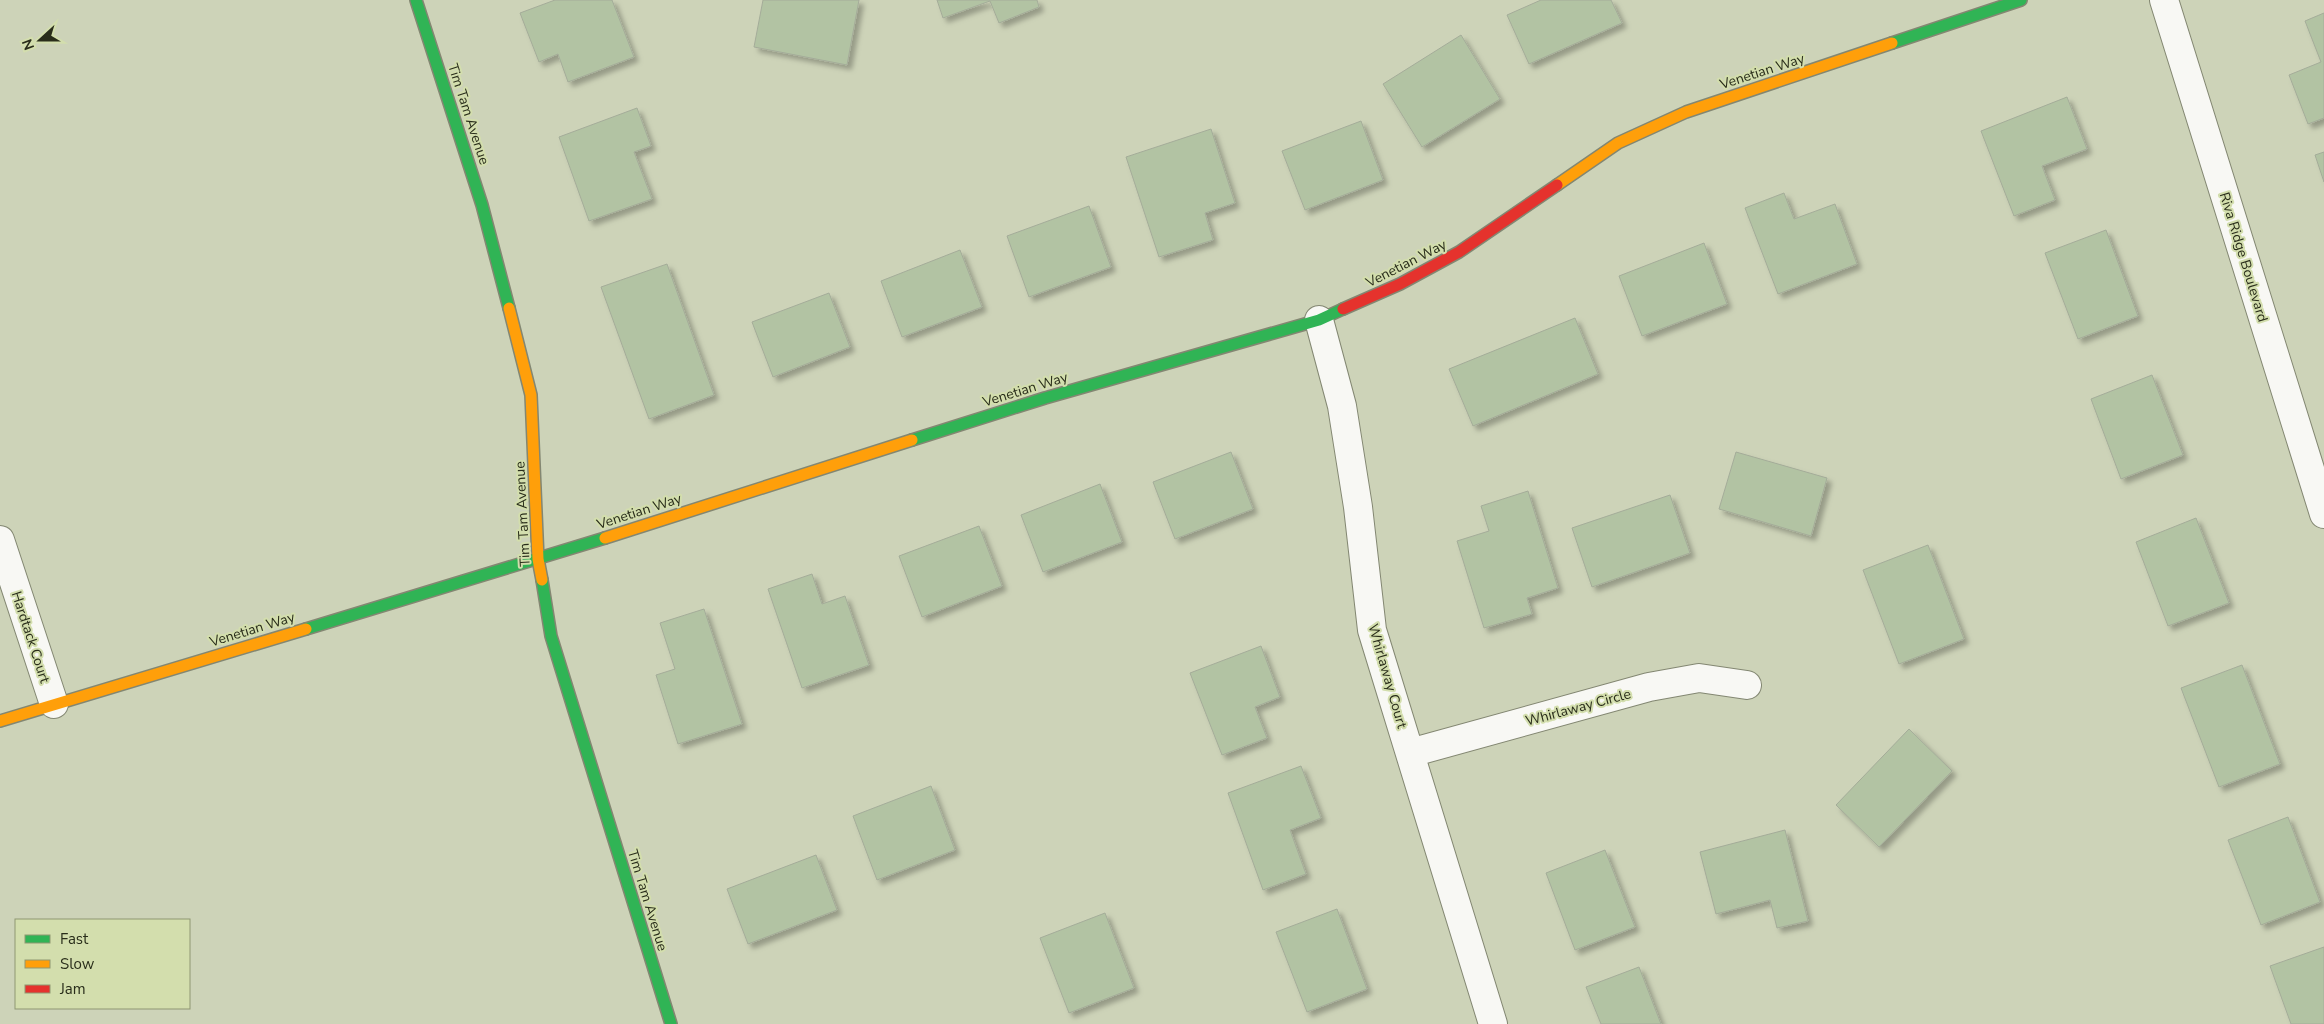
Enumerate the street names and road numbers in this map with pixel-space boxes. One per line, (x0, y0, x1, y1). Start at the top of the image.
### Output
street label: Venetian Way (1716, 49, 1808, 94)
street label: Tim Tam Avenue (443, 61, 494, 167)
street label: Riva Ridge Boulevard (2215, 190, 2272, 324)
street label: Venetian Way (1362, 235, 1450, 292)
street label: Venetian Way (979, 367, 1071, 412)
street label: Tim Tam Avenue (510, 461, 535, 567)
street label: Venetian Way (593, 489, 685, 534)
street label: Hardtack Court (7, 589, 54, 686)
street label: Venetian Way (206, 607, 298, 652)
street label: Whirlaway Court (1364, 622, 1412, 731)
street label: Whirlaway Circle (1523, 684, 1633, 731)
street label: Tim Tam Avenue (623, 847, 672, 953)

